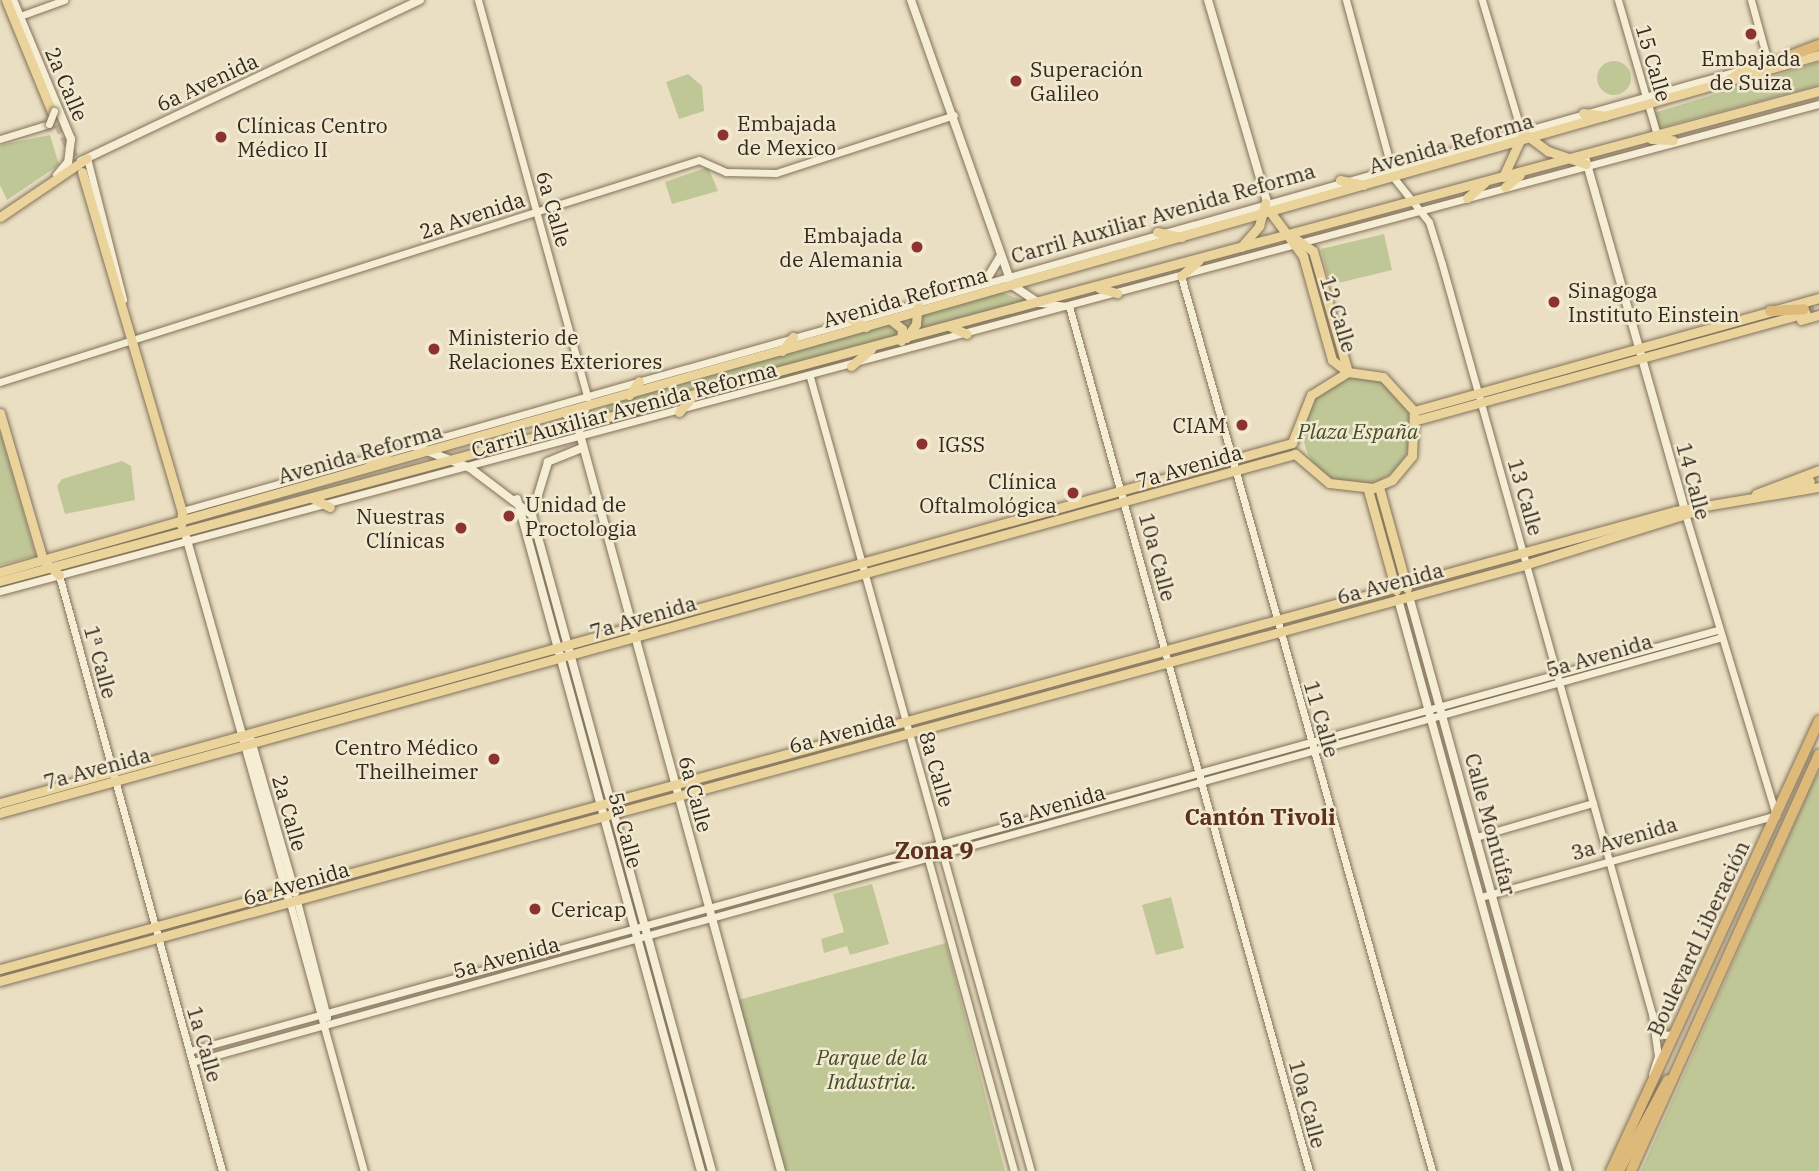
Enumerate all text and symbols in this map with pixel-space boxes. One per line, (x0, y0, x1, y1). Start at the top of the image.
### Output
street label: 15 Calle (1631, 22, 1677, 104)
marker: Embajada de Suiza (1743, 26, 1759, 42)
street label: 2a Calle (40, 43, 94, 125)
place label: Embajada de Suiza (1701, 45, 1801, 95)
street label: 6a Avenida (152, 47, 262, 117)
place label: Superación Galileo (1030, 56, 1143, 106)
marker: Superación Galileo (1008, 73, 1024, 89)
street label: Avenida Reforma (1366, 107, 1536, 179)
place label: Embajada de Mexico (737, 110, 837, 160)
place label: Clínicas Centro Médico II (237, 112, 388, 162)
marker: Clínicas Centro Médico II (211, 127, 231, 147)
marker: Embajada de Mexico (715, 127, 731, 143)
street label: Carril Auxiliar Avenida Reforma (1008, 157, 1318, 269)
street label: 6a Calle (531, 168, 577, 250)
street label: 2a Avenida (416, 186, 528, 244)
place label: Embajada de Alemania (779, 222, 903, 272)
marker: Embajada de Alemania (909, 239, 925, 255)
street label: Avenida Reforma (820, 261, 990, 333)
street label: 12 Calle (1315, 273, 1363, 355)
place label: Sinagoga Instituto Einstein (1568, 277, 1740, 327)
marker: Sinagoga Instituto Einstein (1546, 294, 1562, 310)
place label: Ministerio de Relaciones Exteriores (448, 324, 662, 374)
marker: Ministerio de Relaciones Exteriores (426, 341, 442, 357)
street label: Carril Auxiliar Avenida Reforma (468, 356, 780, 462)
place label: CIAM (1172, 412, 1226, 438)
marker: CIAM (1232, 415, 1252, 435)
street label: Avenida Reforma (275, 417, 445, 489)
park label: Plaza España (1298, 418, 1418, 444)
place label: IGSS (938, 431, 985, 457)
marker: IGSS (912, 434, 932, 454)
street label: 7a Avenida (1133, 439, 1245, 493)
street label: 14 Calle (1672, 440, 1716, 522)
street label: 13 Calle (1503, 456, 1549, 538)
place label: Clínica Oftalmológica (919, 468, 1057, 518)
marker: Clínica Oftalmológica (1063, 483, 1083, 503)
place label: Unidad de Proctologia (525, 491, 637, 541)
place label: Nuestras Clínicas (356, 503, 445, 553)
marker: Unidad de Proctologia (499, 506, 519, 526)
street label: 10a Calle (1134, 510, 1182, 604)
marker: Nuestras Clínicas (451, 518, 471, 538)
street label: 6a Avenida (1334, 557, 1446, 609)
street label: 7a Avenida (587, 590, 699, 644)
street label: 1ª Calle (79, 623, 123, 701)
street label: 5a Avenida (1543, 628, 1655, 682)
street label: 11 Calle (1299, 678, 1345, 760)
street label: 6a Avenida (786, 706, 898, 758)
street label: 8a Calle (914, 728, 960, 810)
place label: Centro Médico Theilheimer (335, 734, 478, 784)
street label: 7a Avenida (41, 742, 153, 794)
marker: Centro Médico Theilheimer (484, 749, 504, 769)
street label: Calle Montúfar (1460, 750, 1522, 898)
street label: 6a Calle (674, 753, 718, 835)
street label: 2a Calle (267, 772, 313, 854)
street label: 5a Avenida (996, 779, 1108, 833)
street label: 5a Calle (604, 789, 648, 871)
district label: Cantón Tivoli (1184, 802, 1336, 830)
street label: 3a Avenida (1568, 811, 1680, 865)
street label: Boulevard Liberación (1642, 836, 1754, 1040)
district label: Zona 9 (894, 837, 974, 865)
street label: 6a Avenida (240, 856, 352, 910)
place label: Cericap (551, 896, 627, 922)
marker: Cericap (525, 899, 545, 919)
street label: 5a Avenida (450, 931, 562, 983)
street label: 1a Calle (182, 1003, 228, 1085)
park label: Parque de la Industria. (816, 1044, 928, 1094)
street label: 10a Calle (1284, 1057, 1332, 1151)

